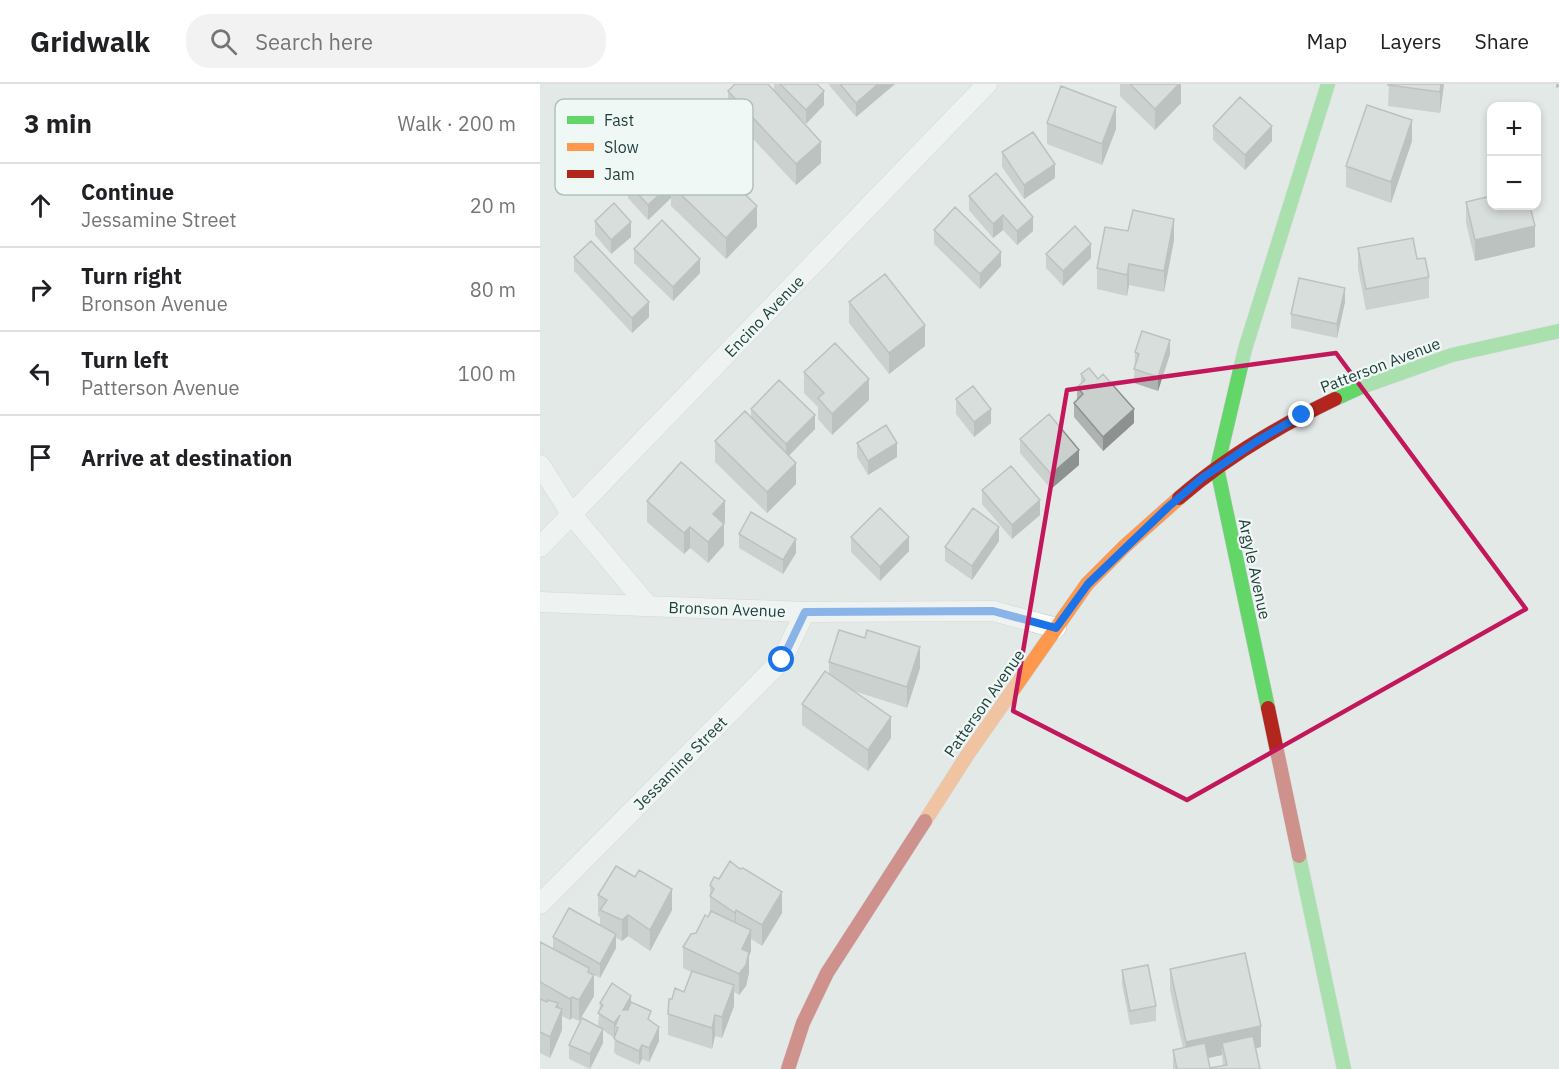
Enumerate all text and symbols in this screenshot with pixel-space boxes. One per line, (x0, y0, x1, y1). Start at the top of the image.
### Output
search box (186, 14, 606, 68)
text: Gridwalk (30, 23, 150, 60)
icon: search (207, 25, 240, 58)
text: Search here (255, 27, 373, 56)
text: Map (1307, 27, 1347, 55)
text: Layers (1380, 27, 1442, 55)
text: Share (1475, 27, 1529, 55)
legend (555, 99, 753, 195)
map controls (1487, 102, 1541, 210)
button: + (1487, 102, 1541, 156)
text: 3 min (24, 106, 92, 140)
text: Walk · 200 m (398, 110, 516, 137)
text: Fast (604, 110, 634, 130)
text: Slow (604, 137, 639, 157)
button: − (1487, 156, 1541, 210)
text: Jam (604, 164, 635, 184)
text: Continue (81, 177, 174, 206)
icon: ahead (24, 189, 57, 222)
text: 20 m (470, 192, 516, 219)
text: Jessamine Street (81, 206, 237, 233)
text: Turn right (81, 261, 182, 290)
street label: Encino Avenue (720, 271, 808, 361)
icon: right (24, 273, 57, 306)
text: 80 m (470, 276, 516, 303)
text: Bronson Avenue (81, 290, 228, 317)
street label: Patterson Avenue (1317, 333, 1443, 397)
text: Turn left (81, 345, 169, 374)
icon: left (24, 357, 57, 390)
text: 100 m (458, 360, 516, 387)
text: Patterson Avenue (81, 374, 240, 401)
route end (1288, 401, 1314, 427)
icon: arrive (24, 441, 57, 474)
text: Arrive at destination (81, 443, 292, 472)
street label: Argyle Avenue (1235, 517, 1275, 621)
street label: Bronson Avenue (668, 597, 786, 621)
street label: Patterson Avenue (939, 645, 1029, 761)
route start (768, 646, 794, 672)
street label: Jessamine Street (629, 712, 731, 814)

